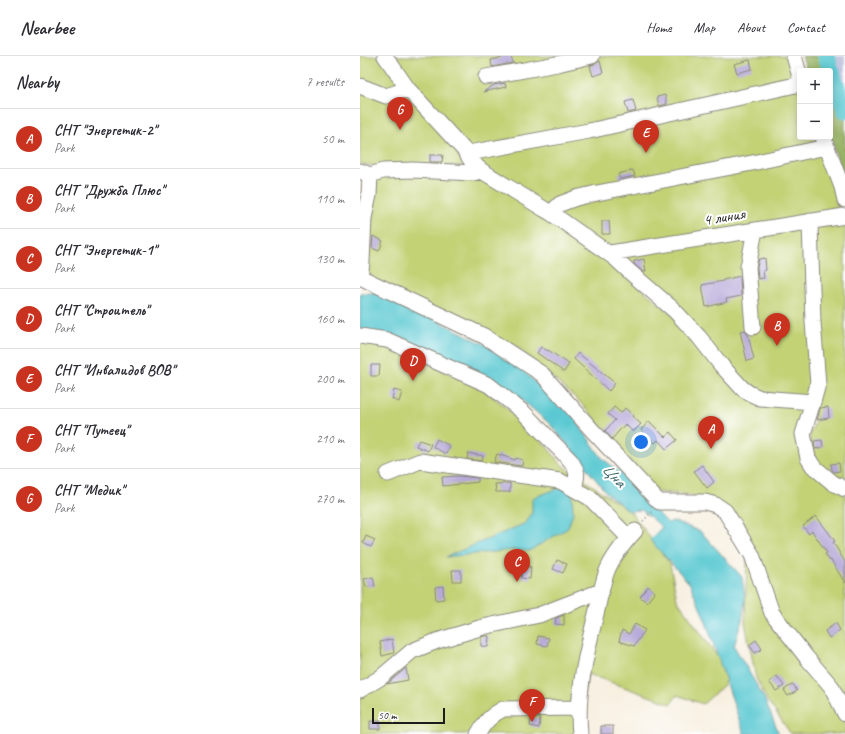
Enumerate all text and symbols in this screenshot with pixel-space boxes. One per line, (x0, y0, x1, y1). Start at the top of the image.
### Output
text: Nearbee (20, 16, 74, 40)
text: Home (646, 19, 672, 36)
text: Map (694, 19, 715, 36)
text: About (737, 19, 765, 36)
text: Contact (787, 19, 825, 36)
map controls (797, 68, 833, 140)
button: + (797, 68, 833, 104)
text: Nearby (16, 72, 59, 93)
text: 7 results (306, 74, 344, 90)
pin: G (387, 97, 413, 130)
button: − (797, 104, 833, 140)
pin: E (633, 120, 659, 153)
text: СНТ "Энергетик-2" (54, 121, 156, 140)
text: A (26, 131, 32, 147)
text: 50 m (322, 131, 344, 147)
text: Park (54, 140, 75, 156)
text: СНТ "Дружба Плюс" (54, 181, 164, 200)
text: B (26, 191, 32, 207)
text: 110 m (316, 191, 344, 207)
text: Park (54, 200, 75, 216)
street label: 4 линия (702, 204, 748, 230)
text: СНТ "Энергетик-1" (54, 241, 156, 260)
text: C (26, 251, 32, 267)
text: 130 m (316, 251, 344, 267)
text: Park (54, 260, 75, 276)
text: СНТ "Строитель" (54, 301, 149, 320)
text: D (25, 311, 33, 327)
text: 160 m (316, 311, 344, 327)
pin: B (764, 313, 790, 346)
text: Park (54, 320, 75, 336)
pin: D (400, 348, 426, 381)
text: СНТ "Инвалидов ВОВ" (54, 361, 175, 380)
text: E (26, 371, 32, 387)
text: 200 m (316, 371, 344, 387)
text: Park (54, 380, 75, 396)
pin: A (698, 416, 724, 449)
text: СНТ "Путеец" (54, 421, 129, 440)
text: F (26, 431, 32, 447)
text: 210 m (316, 431, 344, 447)
your location (631, 432, 651, 452)
text: Park (54, 440, 75, 456)
water label: Цна (598, 459, 631, 493)
text: СНТ "Медик" (54, 481, 124, 500)
text: G (26, 491, 32, 507)
text: 270 m (316, 491, 344, 507)
text: Park (54, 500, 75, 516)
pin: C (504, 549, 530, 582)
pin: F (519, 689, 545, 722)
scale bar (372, 706, 445, 725)
text: 50 m (378, 708, 397, 722)

